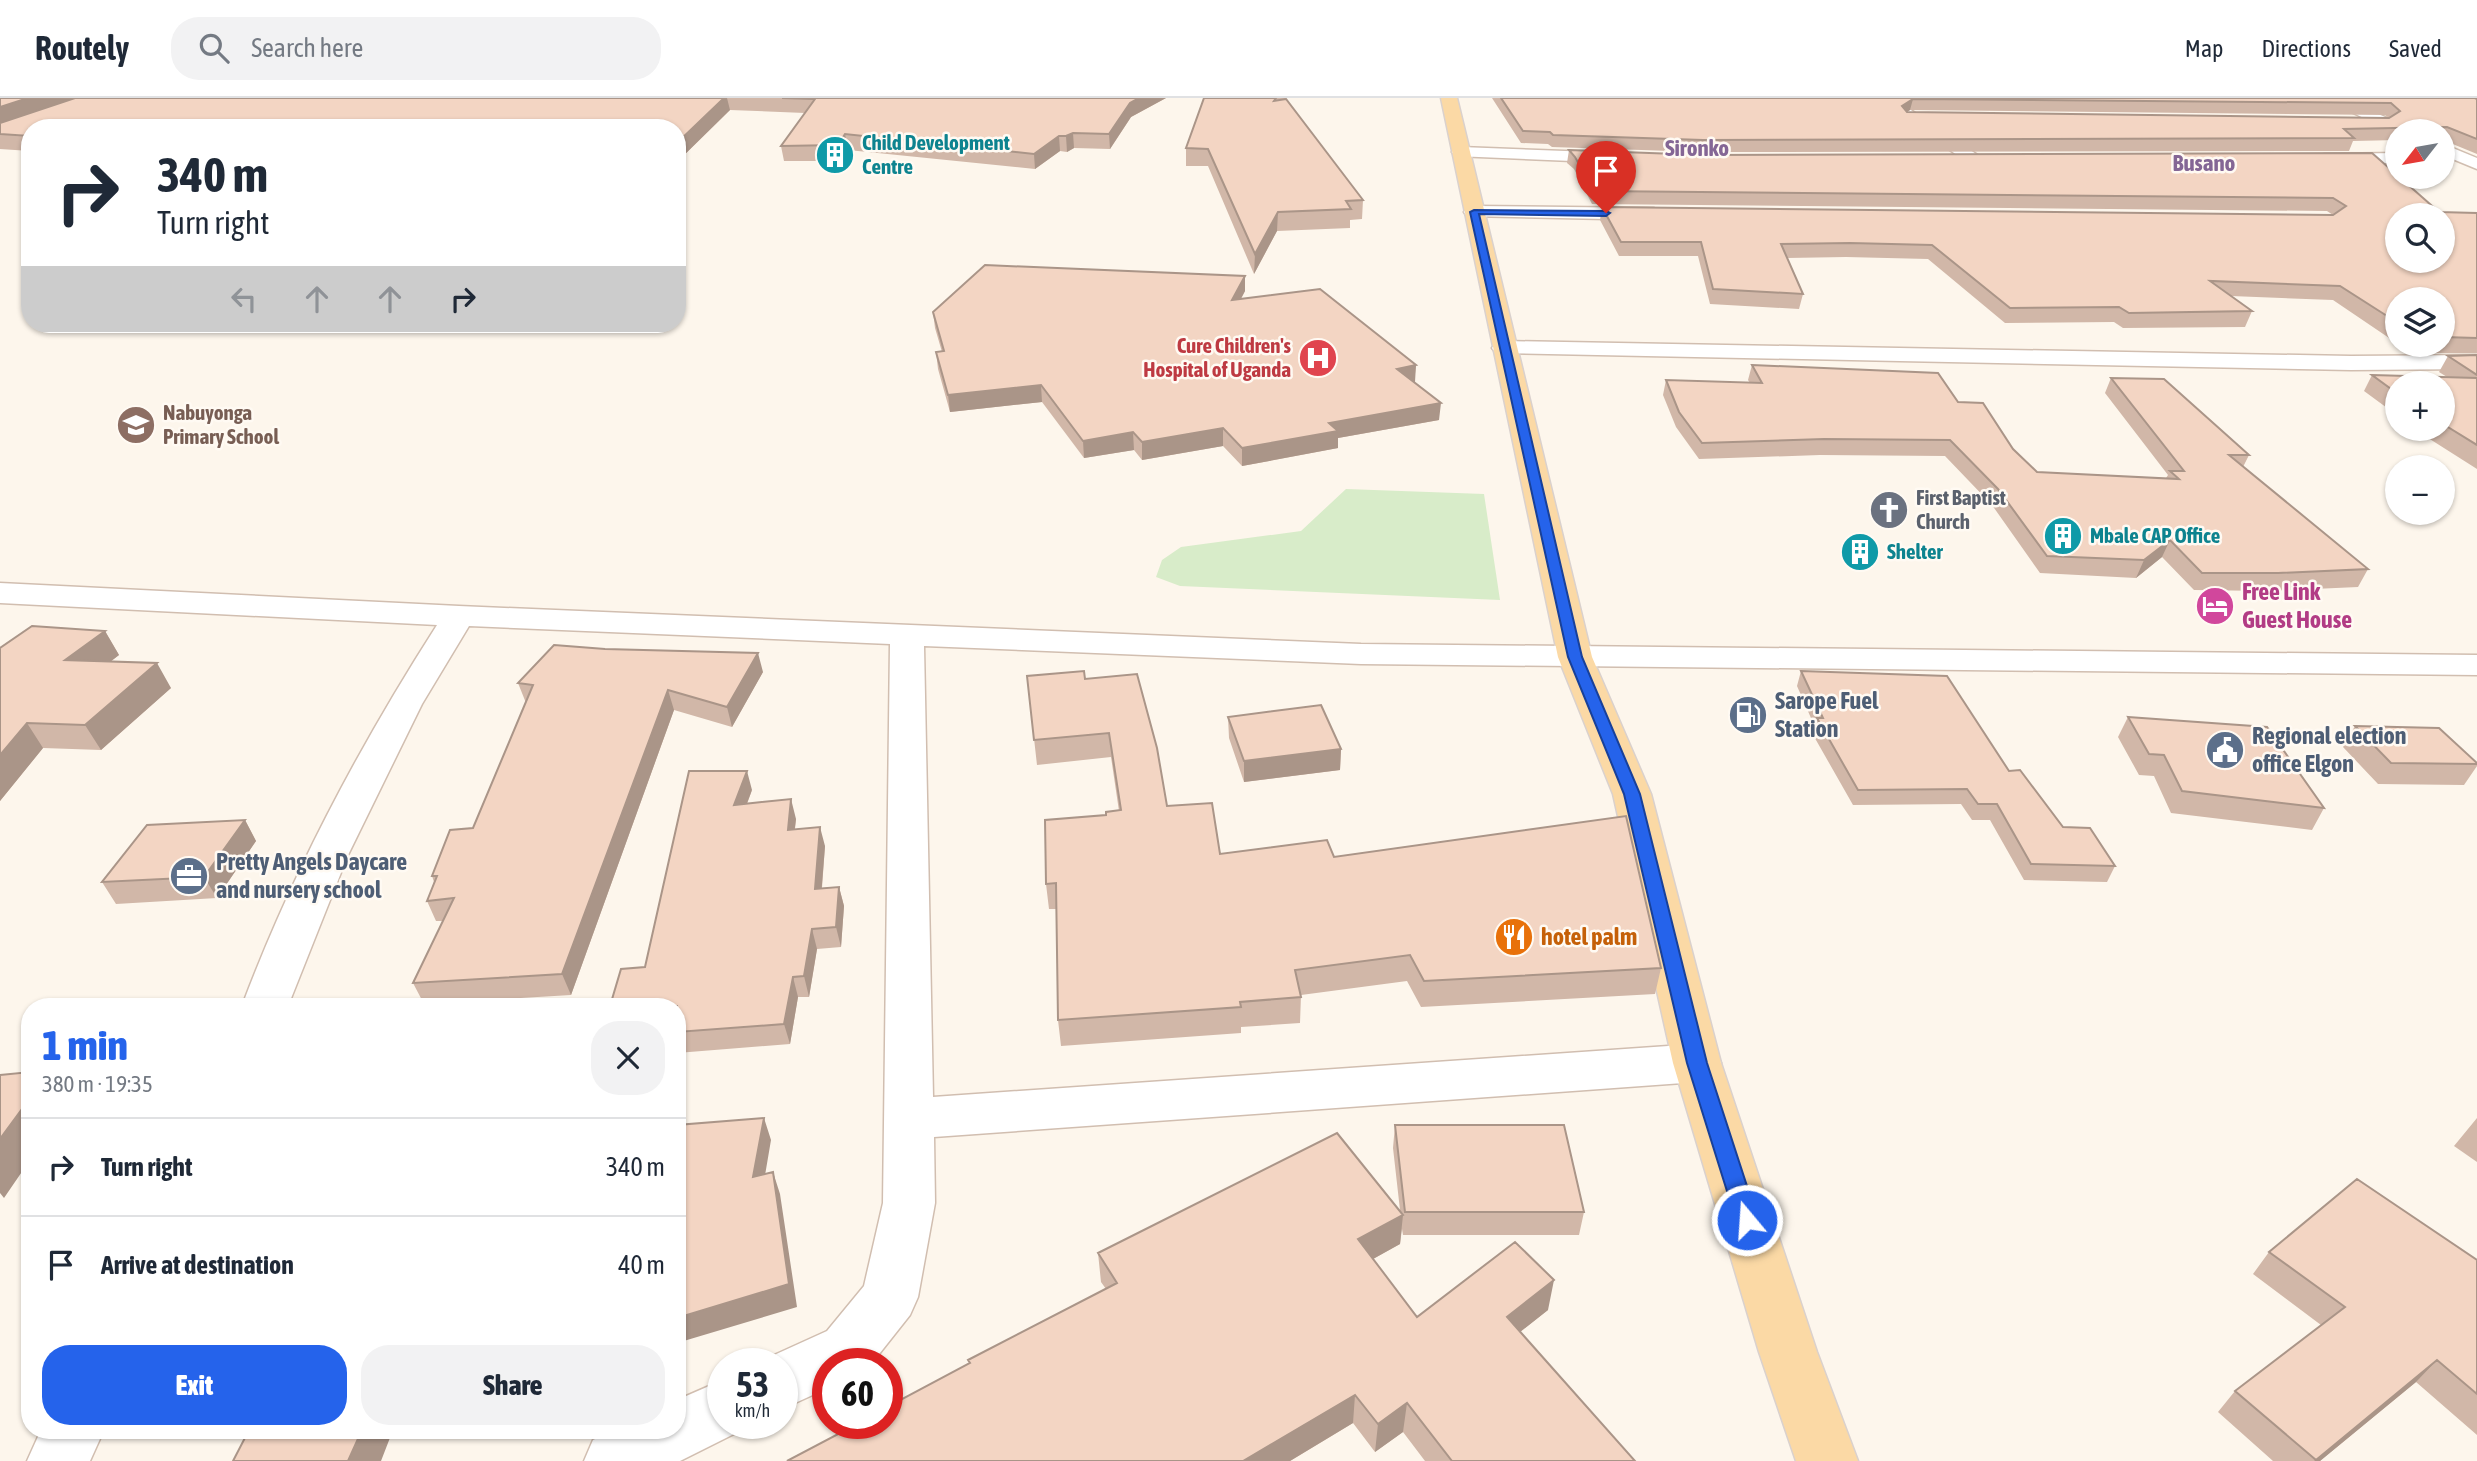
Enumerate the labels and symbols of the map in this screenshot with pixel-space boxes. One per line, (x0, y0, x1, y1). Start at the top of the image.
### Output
north arrow (2385, 119, 2455, 189)
place label: Child Development Centre (862, 130, 1010, 178)
building icon: Child Development Centre (814, 134, 856, 176)
district label: Sironko (1665, 135, 1729, 161)
pin (1576, 141, 1636, 213)
district label: Busano (2173, 150, 2236, 176)
place label: Cure Children's Hospital of Uganda (1143, 333, 1292, 381)
hospital icon: Cure Children's Hospital of Uganda (1297, 337, 1339, 379)
place label: Nabuyonga Primary School (163, 400, 279, 448)
school or university icon: Nabuyonga Primary School (115, 404, 157, 446)
place label: First Baptist Church (1916, 485, 2006, 533)
church icon: First Baptist Church (1868, 489, 1910, 531)
building icon: Mbale CAP Office (2042, 515, 2084, 557)
place label: Mbale CAP Office (2090, 523, 2220, 547)
building icon: Shelter (1839, 531, 1881, 573)
place label: Shelter (1887, 539, 1943, 563)
place label: Free Link Guest House (2242, 578, 2352, 633)
hotel icon: Free Link Guest House (2194, 585, 2236, 627)
place label: Sarope Fuel Station (1775, 687, 1879, 742)
fuel station icon: Sarope Fuel Station (1727, 694, 1769, 736)
place label: Regional election office Elgon (2252, 722, 2407, 777)
public building icon: Regional election office Elgon (2204, 729, 2246, 771)
place label: Pretty Angels Daycare and nursery school (216, 848, 407, 903)
office icon: Pretty Angels Daycare and nursery school (168, 855, 210, 897)
restaurant icon: hotel palm (1493, 916, 1535, 958)
place label: hotel palm (1541, 923, 1637, 950)
position arrow (1710, 1183, 1784, 1257)
speed limit sign: 60 (812, 1348, 903, 1439)

